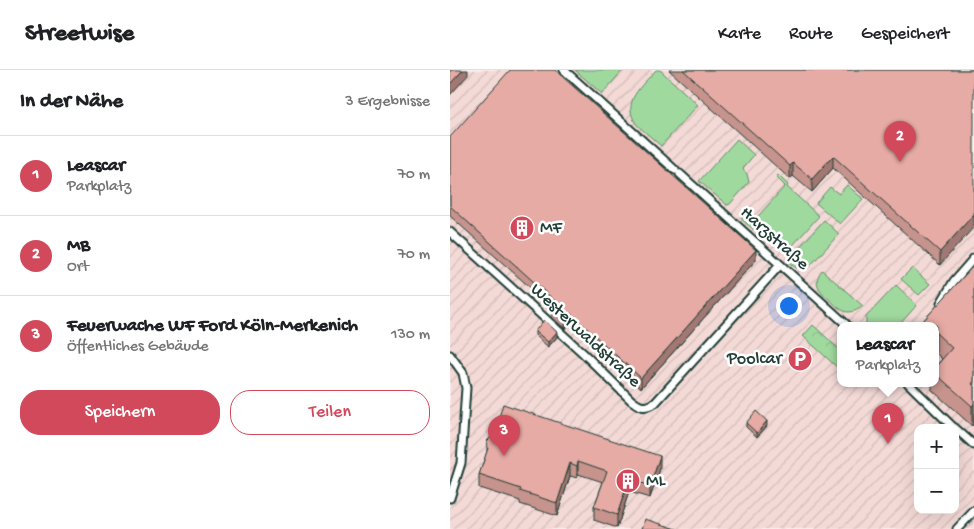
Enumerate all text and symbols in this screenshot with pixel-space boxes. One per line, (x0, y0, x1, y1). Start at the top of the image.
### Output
text: Streetwise (25, 20, 134, 49)
text: Karte (718, 24, 761, 45)
text: Route (789, 24, 833, 45)
text: Gespeichert (861, 24, 949, 45)
text: In der Nähe (20, 90, 123, 115)
text: 3 Ergebnisse (345, 93, 430, 112)
pin: 2 (884, 121, 916, 162)
text: Leascar (67, 155, 125, 178)
text: 1 (33, 166, 39, 185)
text: 70 m (397, 166, 430, 185)
text: Parkplatz (67, 178, 131, 197)
street label: Harzstraße (735, 203, 813, 276)
building icon: MF (509, 215, 535, 241)
place label: MF (540, 218, 562, 239)
text: MB (67, 235, 90, 258)
text: 2 (32, 246, 40, 265)
text: 70 m (397, 246, 430, 265)
text: Ort (67, 258, 89, 277)
street label: Westerwaldstraße (525, 279, 645, 393)
your location (776, 293, 802, 319)
text: Feuerwache WF Ford Köln-Merkenich (67, 315, 358, 338)
popup (837, 322, 939, 387)
text: 3 (32, 326, 40, 345)
text: 130 m (391, 326, 430, 345)
text: Leascar (856, 334, 914, 357)
text: Öffentliches Gebäude (67, 338, 209, 357)
parking icon: Poolcar (787, 346, 813, 372)
place label: Poolcar (726, 349, 784, 370)
text: Parkplatz (856, 357, 920, 376)
button: Speichern (20, 390, 220, 435)
button: Teilen (230, 390, 430, 435)
pin: 1 (872, 403, 904, 444)
pin: 3 (488, 415, 520, 456)
map controls (914, 424, 959, 514)
button: + (914, 424, 959, 469)
building icon: ML (615, 468, 641, 494)
button: − (914, 469, 959, 514)
place label: ML (646, 471, 666, 492)

